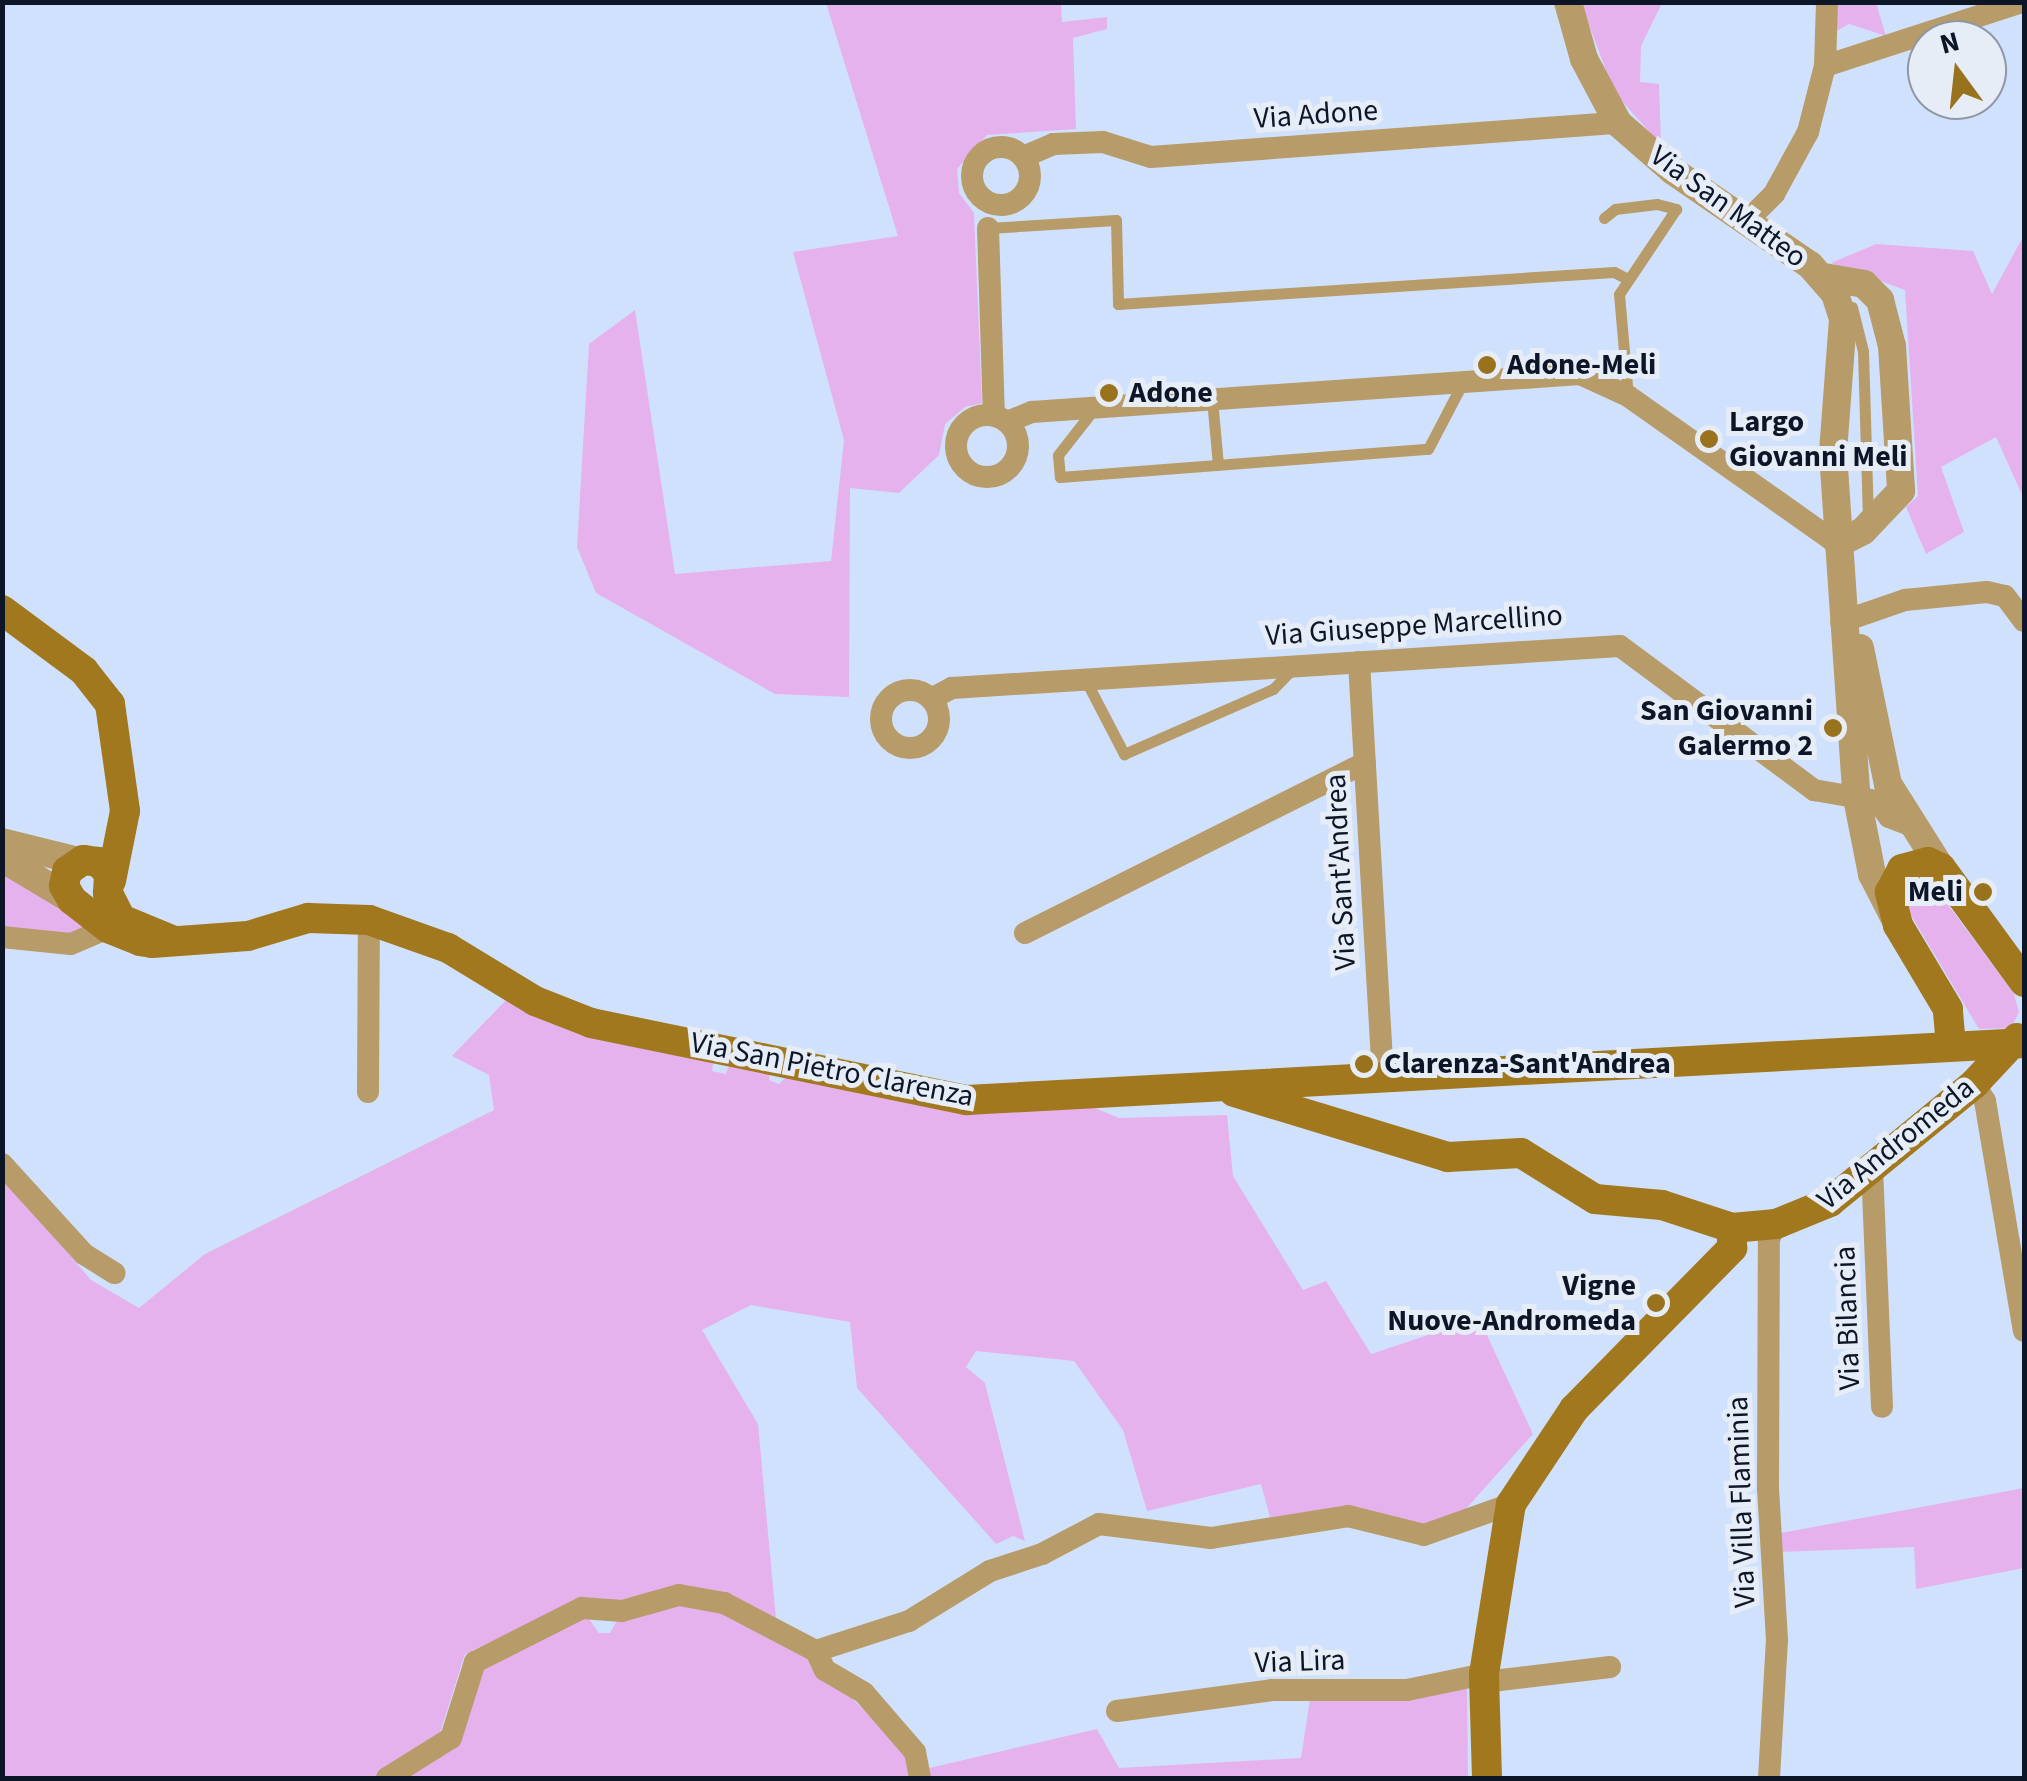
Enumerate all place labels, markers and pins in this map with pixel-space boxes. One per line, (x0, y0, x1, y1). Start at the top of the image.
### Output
place label: Adone-Meli (1507, 347, 1656, 383)
marker: Adone-Meli (1476, 354, 1498, 376)
place label: Adone (1129, 375, 1213, 411)
marker: Adone (1098, 382, 1120, 404)
place label: Largo Giovanni Meli (1729, 404, 1908, 474)
marker: Largo Giovanni Meli (1698, 428, 1720, 450)
place label: San Giovanni Galermo 2 (1640, 693, 1813, 764)
marker: San Giovanni Galermo 2 (1822, 717, 1844, 739)
place label: Meli (1908, 874, 1963, 910)
marker: Meli (1972, 881, 1994, 903)
place label: Clarenza-Sant'Andrea (1384, 1046, 1671, 1082)
marker: Clarenza-Sant'Andrea (1353, 1053, 1375, 1075)
place label: Vigne Nuove-Andromeda (1387, 1268, 1636, 1338)
marker: Vigne Nuove-Andromeda (1645, 1292, 1667, 1314)

